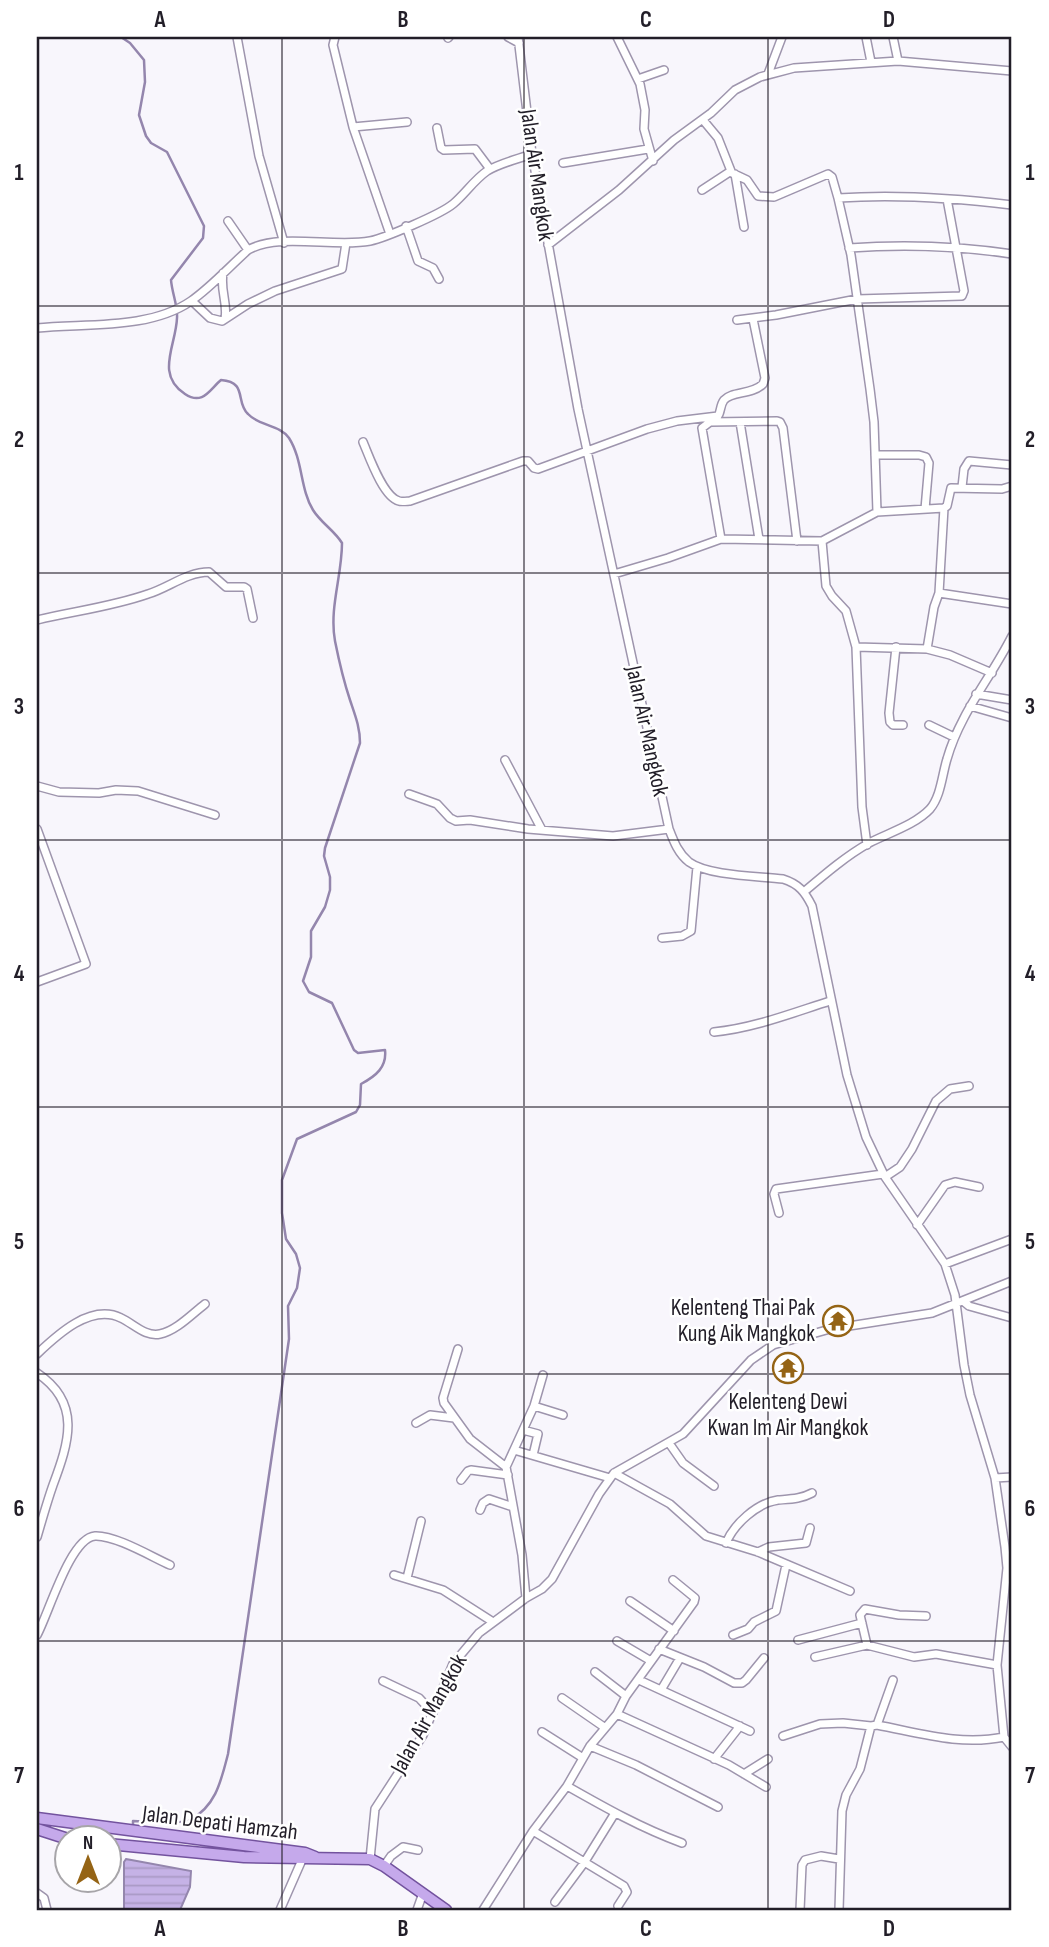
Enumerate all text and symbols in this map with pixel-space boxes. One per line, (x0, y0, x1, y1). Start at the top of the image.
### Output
text: A (154, 6, 167, 34)
text: B (398, 6, 409, 34)
text: C (640, 6, 652, 34)
text: D (883, 6, 895, 34)
street label: Jalan Air Mangkok (514, 106, 560, 243)
text: 1 (14, 159, 24, 187)
text: 1 (1025, 159, 1035, 187)
text: 2 (14, 426, 24, 454)
text: 2 (1025, 426, 1035, 454)
street label: Jalan Air Mangkok (619, 662, 675, 799)
text: 3 (14, 693, 24, 721)
text: 3 (1025, 693, 1035, 721)
text: 4 (14, 960, 25, 988)
text: 4 (1025, 960, 1036, 988)
text: 5 (14, 1228, 24, 1256)
text: 5 (1025, 1228, 1035, 1256)
place label: Kelenteng Thai Pak Kung Aik Mangkok (671, 1294, 815, 1348)
temple icon: Kelenteng Thai Pak Kung Aik Mangkok (821, 1304, 855, 1338)
temple icon: Kelenteng Dewi Kwan Im Air Mangkok (771, 1351, 805, 1385)
place label: Kelenteng Dewi Kwan Im Air Mangkok (708, 1388, 869, 1442)
text: 6 (14, 1495, 24, 1523)
text: 6 (1025, 1495, 1035, 1523)
street label: Jalan Air Mangkok (384, 1649, 474, 1780)
text: 7 (14, 1762, 24, 1790)
text: 7 (1025, 1762, 1035, 1790)
street label: Jalan Depati Hamzah (140, 1799, 299, 1846)
north arrow (52, 1825, 122, 1895)
text: N (83, 1832, 93, 1855)
text: A (154, 1915, 167, 1943)
text: B (398, 1915, 409, 1943)
text: C (640, 1915, 652, 1943)
text: D (883, 1915, 895, 1943)

